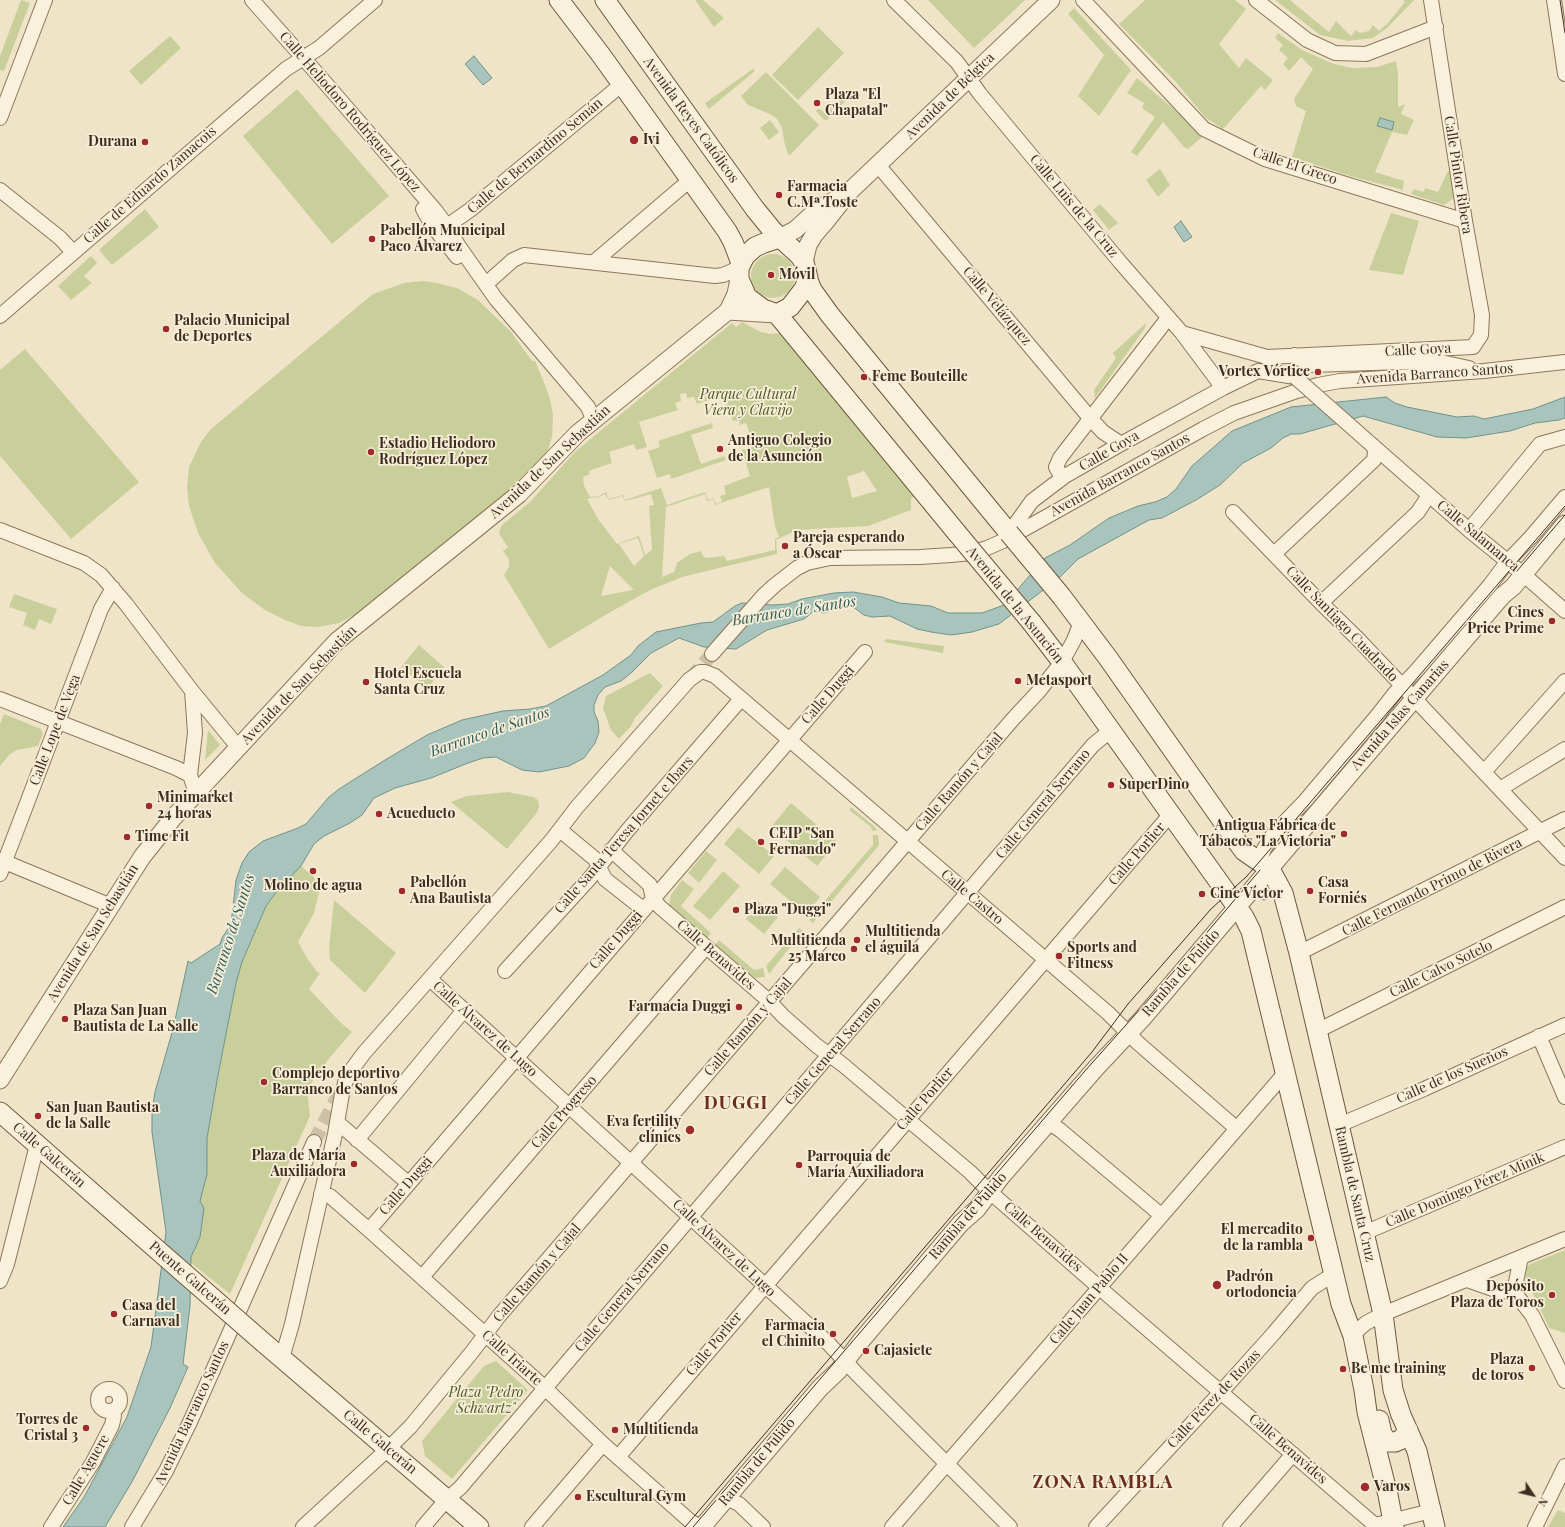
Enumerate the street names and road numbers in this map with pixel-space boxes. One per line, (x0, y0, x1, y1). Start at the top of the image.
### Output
street label: Calle Heliodoro Rodríguez López (276, 28, 424, 196)
street label: Avenida de Bélgica (902, 49, 998, 143)
street label: Avenida Reyes Católicos (640, 54, 742, 186)
street label: Calle de Bernardino Semán (464, 95, 606, 217)
street label: Calle Pintor Ribera (1440, 115, 1476, 235)
street label: Calle de Eduardo Zamacois (80, 123, 220, 247)
street label: Calle El Greco (1250, 144, 1340, 188)
street label: Calle Luis de la Cruz (1026, 151, 1122, 261)
street label: Calle Velázquez (959, 263, 1035, 349)
street label: Calle Goya (1384, 340, 1452, 360)
street label: Avenida Barranco Santos (1356, 360, 1514, 388)
street label: Avenida de San Sebastián (486, 402, 614, 522)
street label: Calle Goya (1076, 427, 1142, 475)
street label: Avenida Barranco Santos (1047, 430, 1193, 520)
street label: Calle Salamanca (1433, 497, 1523, 575)
street label: Avenida de la Asunción (963, 543, 1067, 667)
street label: Calle Santiago Cuadrado (1282, 563, 1402, 685)
street label: Avenida de San Sebastián (238, 622, 360, 748)
street label: Avenida Islas Canarias (1347, 656, 1453, 774)
street label: Calle Duggi (798, 662, 858, 728)
street label: Calle Lope de Vega (26, 672, 84, 788)
street label: Calle Ramón y Cajal (912, 729, 1006, 835)
street label: Calle General Serrano (992, 746, 1094, 862)
street label: Calle Santa Teresa Jornet e Ibars (551, 753, 697, 917)
street label: Calle Porlier (1105, 819, 1169, 889)
street label: Calle Fernando Primo de Rivera (1339, 834, 1525, 940)
street label: Avenida de San Sebastián (44, 861, 142, 1005)
street label: Calle Castro (937, 866, 1007, 928)
street label: Calle Duggi (586, 907, 646, 973)
street label: Calle Benavides (673, 916, 759, 994)
street label: Rambla de Pulido (1139, 926, 1223, 1020)
street label: Calle Calvo Sotelo (1387, 937, 1495, 1001)
street label: Calle Ramón y Cajal (701, 974, 795, 1080)
street label: Calle Álvarez de Lugo (429, 978, 541, 1080)
street label: Calle General Serrano (781, 993, 885, 1109)
street label: Calle de los Sueños (1394, 1043, 1510, 1107)
street label: Calle Porlier (893, 1064, 957, 1134)
street label: Calle Progreso (528, 1072, 600, 1152)
street label: Calle Galcerán (9, 1119, 89, 1191)
street label: Rambla de Santa Cruz (1331, 1125, 1379, 1263)
street label: Calle Domingo Pérez Minik (1383, 1149, 1547, 1231)
street label: Calle Duggi (376, 1153, 436, 1219)
street label: Rambla de Pulido (926, 1169, 1010, 1263)
street label: Calle Álvarez de Lugo (669, 1196, 779, 1300)
street label: Calle Benavides (1000, 1198, 1086, 1276)
street label: Calle Ramón y Cajal (490, 1220, 584, 1326)
street label: Puente Galcerán (145, 1238, 235, 1318)
street label: Calle General Serrano (571, 1239, 673, 1355)
street label: Calle Juan Pablo II (1046, 1250, 1132, 1348)
street label: Calle Porlier (682, 1309, 746, 1379)
street label: Calle Iriarte (478, 1327, 546, 1389)
street label: Avenida Barranco Santos (151, 1338, 233, 1488)
street label: Calle Pérez de Rozas (1164, 1346, 1264, 1452)
street label: Calle Galcerán (340, 1406, 420, 1478)
street label: Calle Benavides (1245, 1410, 1331, 1488)
street label: Rambla de Pulido (715, 1415, 799, 1509)
street label: Calle Aguere (59, 1431, 113, 1509)

